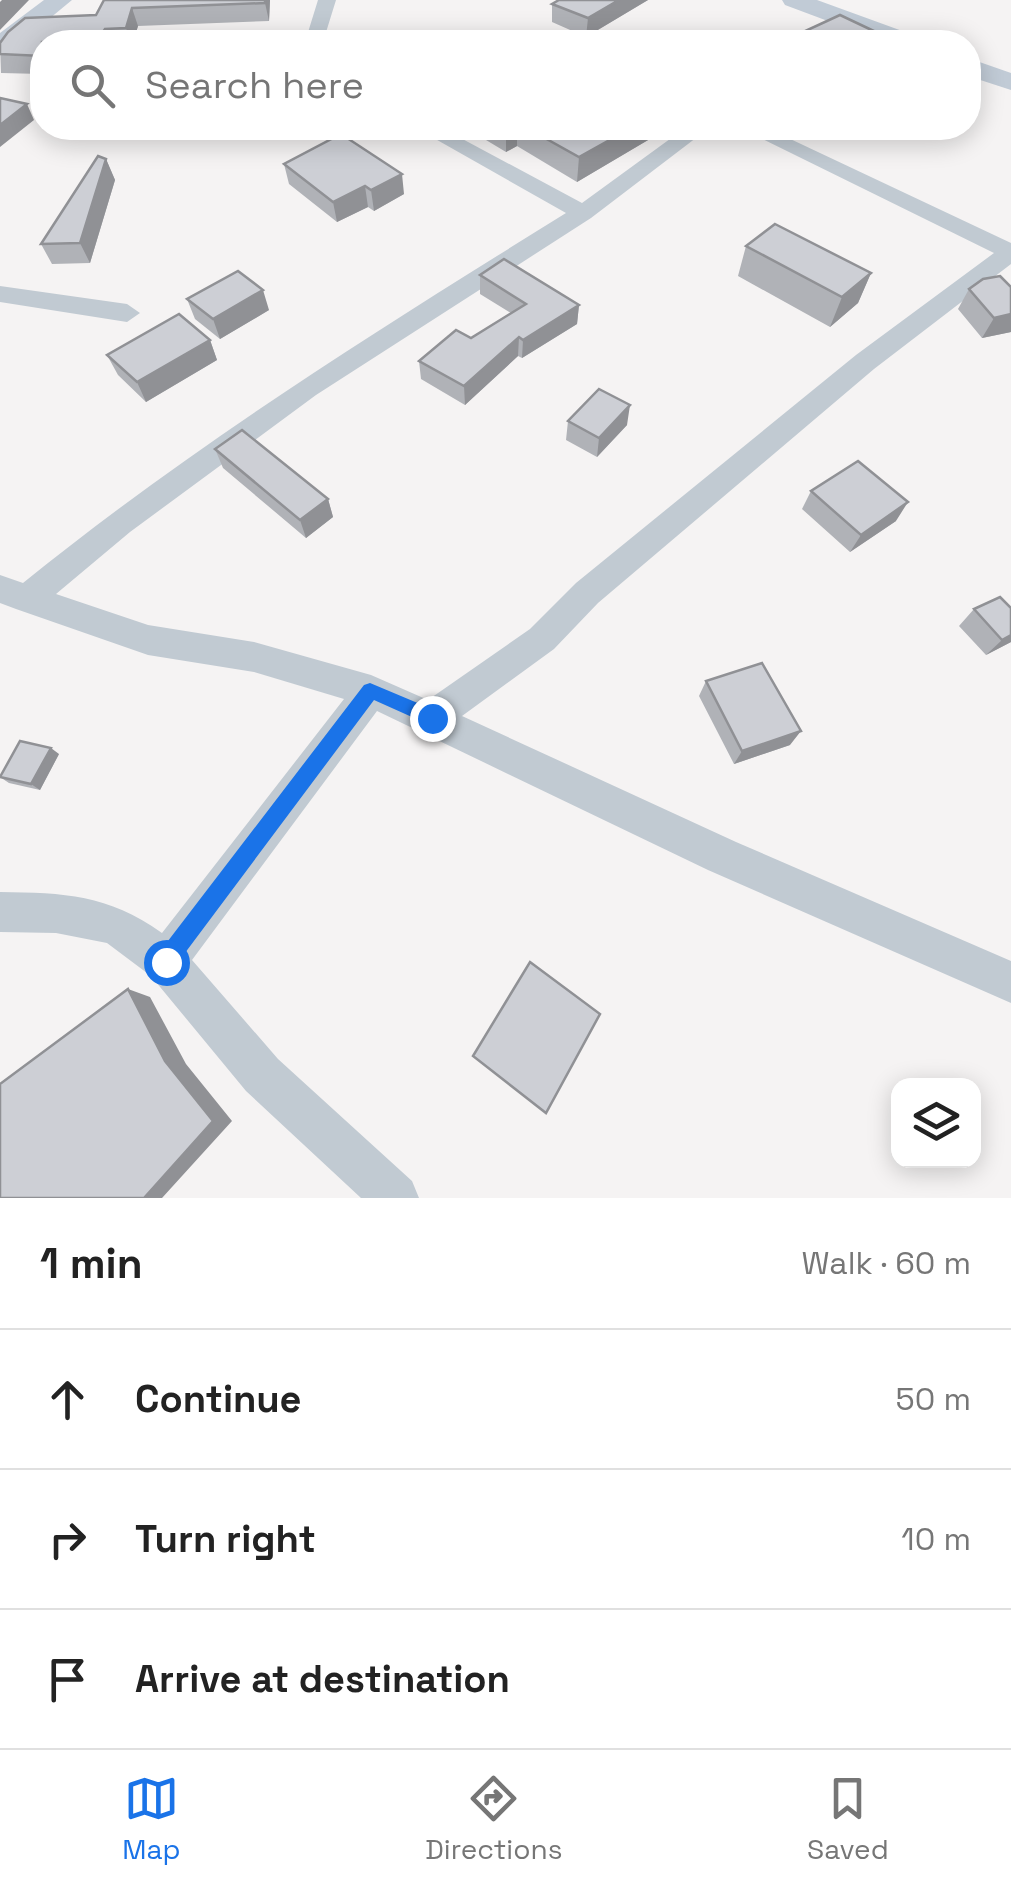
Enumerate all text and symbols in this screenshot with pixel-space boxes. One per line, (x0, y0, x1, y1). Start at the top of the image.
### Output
search box (30, 30, 981, 140)
icon: search (65, 58, 120, 113)
text: Search here (145, 61, 364, 109)
route end (410, 696, 456, 742)
route start (144, 940, 190, 986)
map controls (891, 1078, 981, 1168)
button: layers (891, 1078, 981, 1168)
text: 1 min (40, 1237, 143, 1290)
text: Walk · 60 m (802, 1243, 971, 1283)
icon: ahead (40, 1372, 95, 1427)
text: Continue (135, 1375, 301, 1423)
text: 50 m (896, 1379, 971, 1419)
icon: right (40, 1512, 95, 1567)
text: Turn right (135, 1515, 316, 1563)
text: 10 m (901, 1519, 971, 1559)
icon: arrive (40, 1652, 95, 1707)
text: Arrive at destination (135, 1655, 510, 1703)
tab: Map (122, 1771, 181, 1867)
tab: Directions (425, 1771, 562, 1867)
tab: Saved (807, 1771, 889, 1867)

